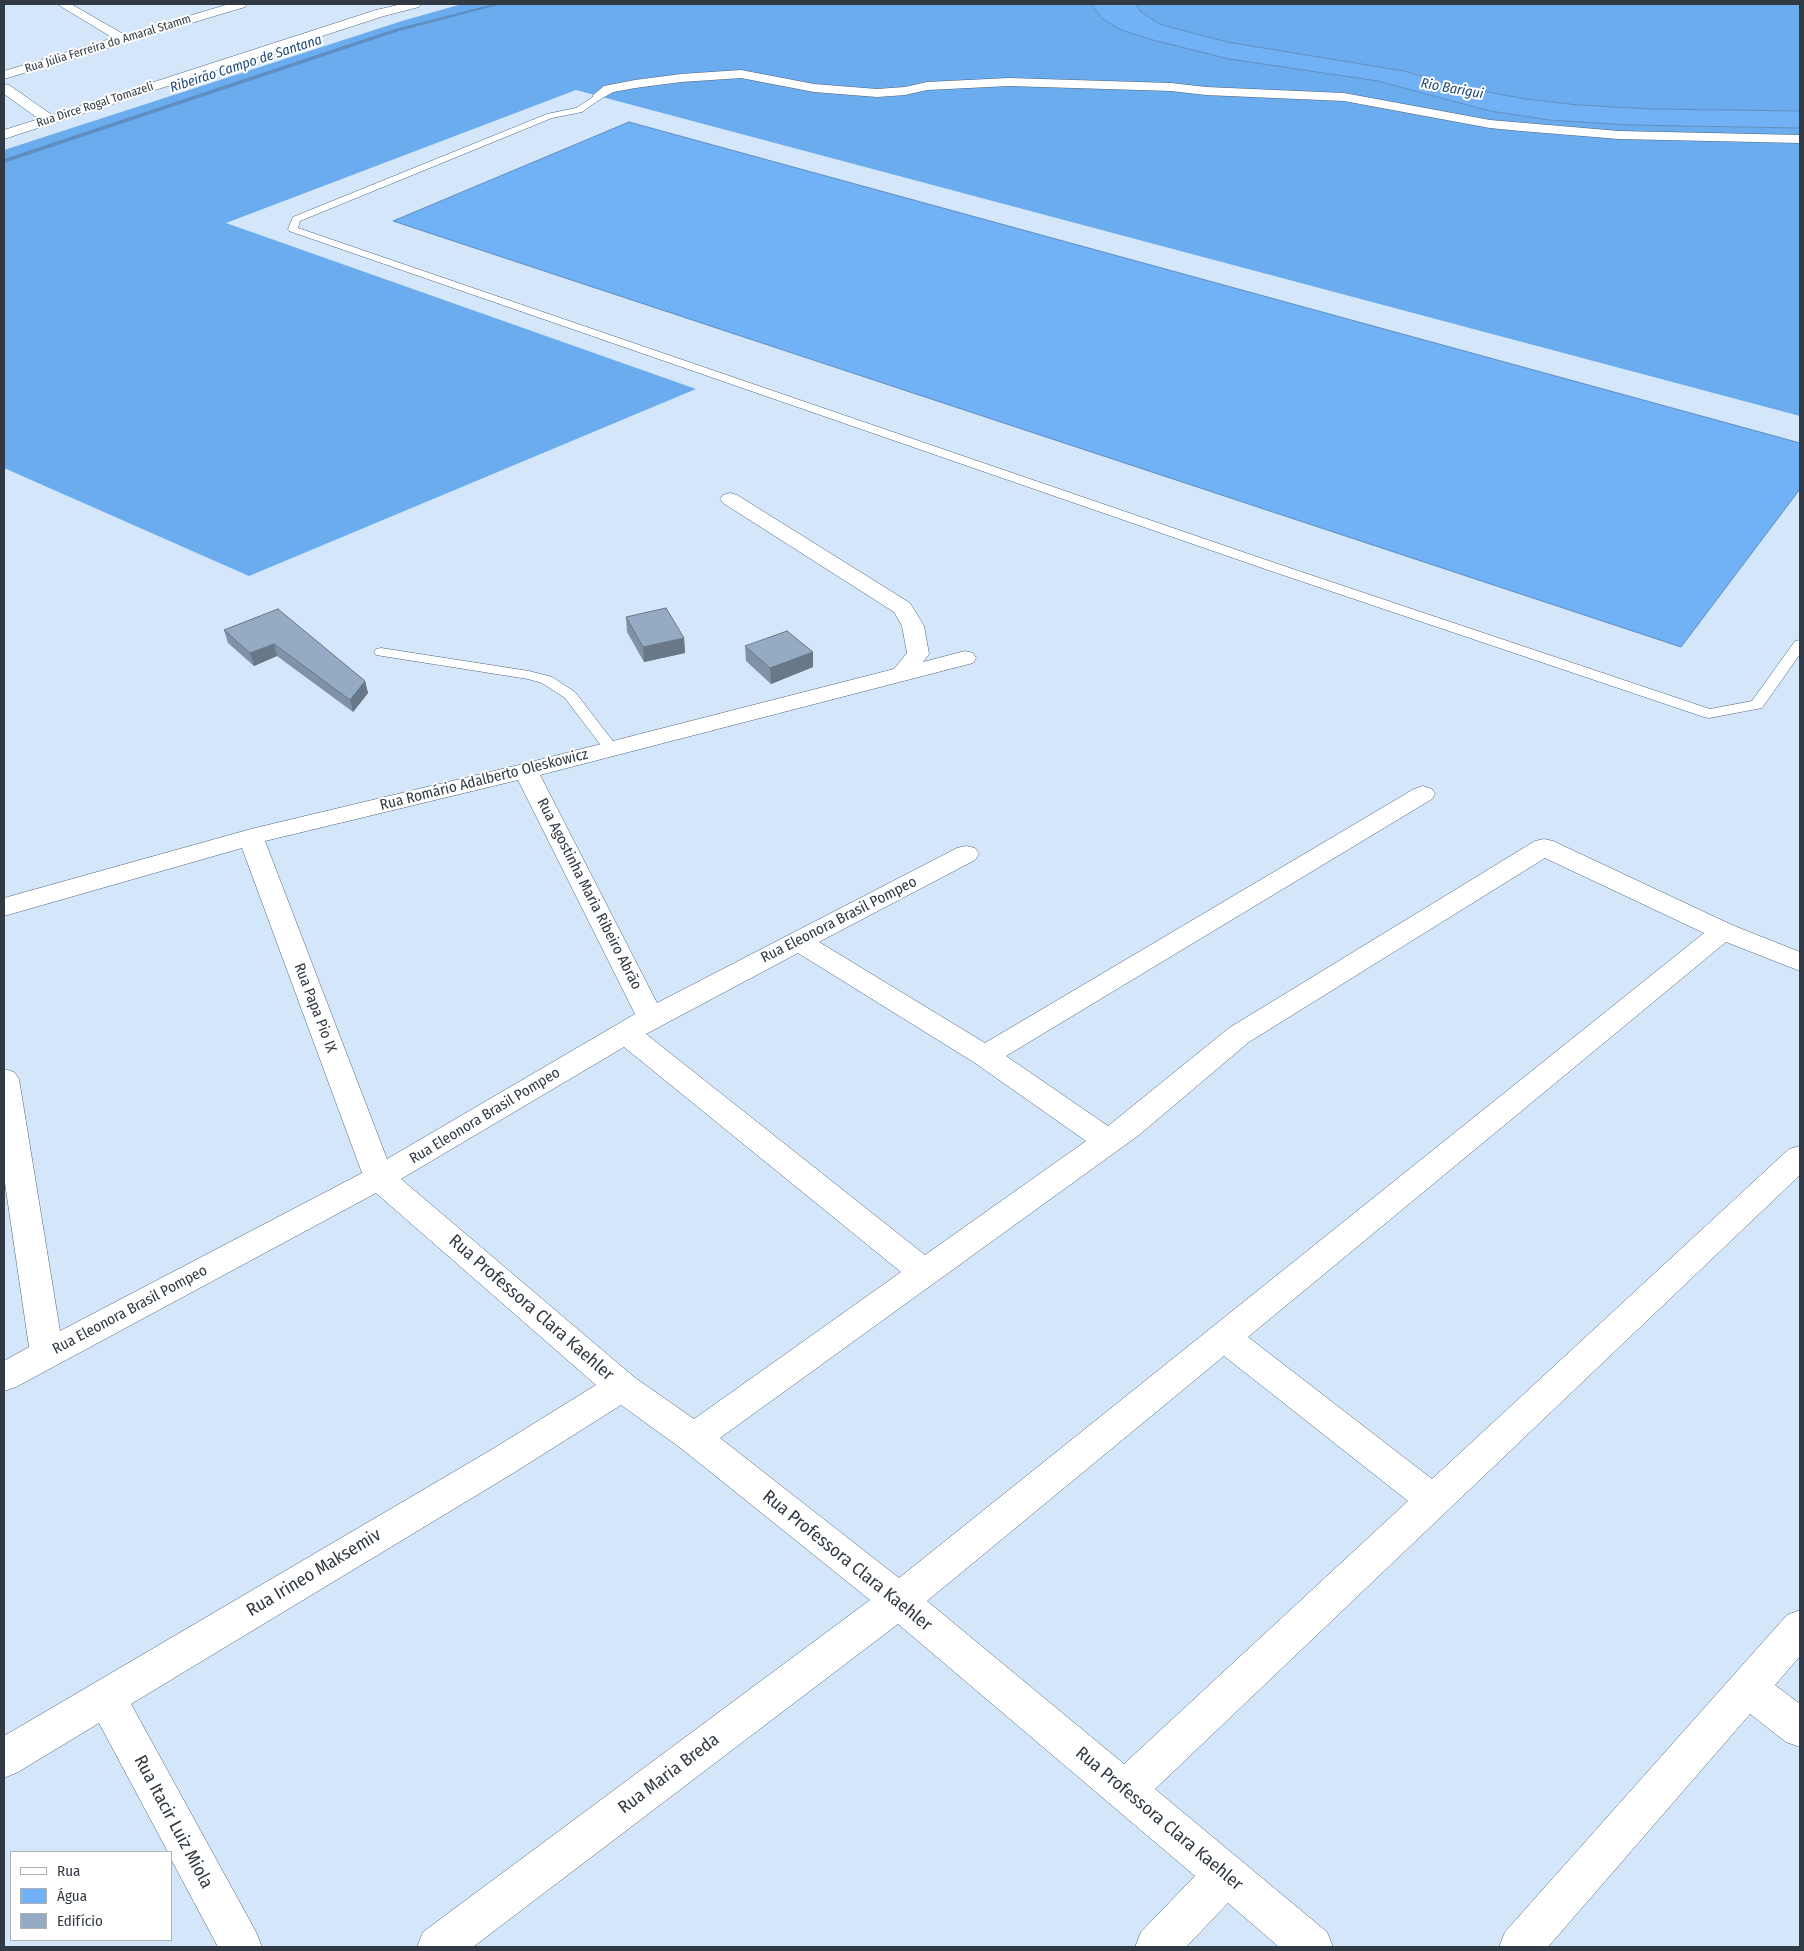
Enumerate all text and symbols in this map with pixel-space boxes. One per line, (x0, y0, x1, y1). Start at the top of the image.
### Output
street label: Rua Júlia Ferreira do Amaral Stamm (23, 12, 193, 76)
water label: Ribeirão Campo de Santana (168, 32, 324, 96)
water label: Rio Barigui (1419, 75, 1485, 103)
street label: Rua Dirce Rogal Tomazeli (35, 79, 155, 131)
street label: Rua Romário Adalberto Oleskowicz (378, 745, 590, 815)
street label: Rua Agostinha Maria Ribeiro Abrão (533, 795, 645, 993)
street label: Rua Eleonora Brasil Pompeo (758, 873, 920, 967)
street label: Rua Papa Pio IX (290, 961, 340, 1055)
street label: Rua Eleonora Brasil Pompeo (406, 1064, 564, 1168)
street label: Rua Professora Clara Kaehler (444, 1230, 618, 1386)
street label: Rua Eleonora Brasil Pompeo (50, 1262, 210, 1358)
street label: Rua Professora Clara Kaehler (758, 1486, 936, 1636)
street label: Rua Irineo Maksemiv (243, 1524, 385, 1622)
street label: Rua Maria Breda (614, 1729, 724, 1819)
street label: Rua Professora Clara Kaehler (1071, 1743, 1247, 1895)
street label: Rua Itacir Luiz Miola (129, 1752, 217, 1892)
legend (10, 1851, 172, 1941)
text: Rua (57, 1862, 80, 1880)
text: Água (57, 1887, 87, 1905)
text: Edifício (57, 1912, 103, 1930)

